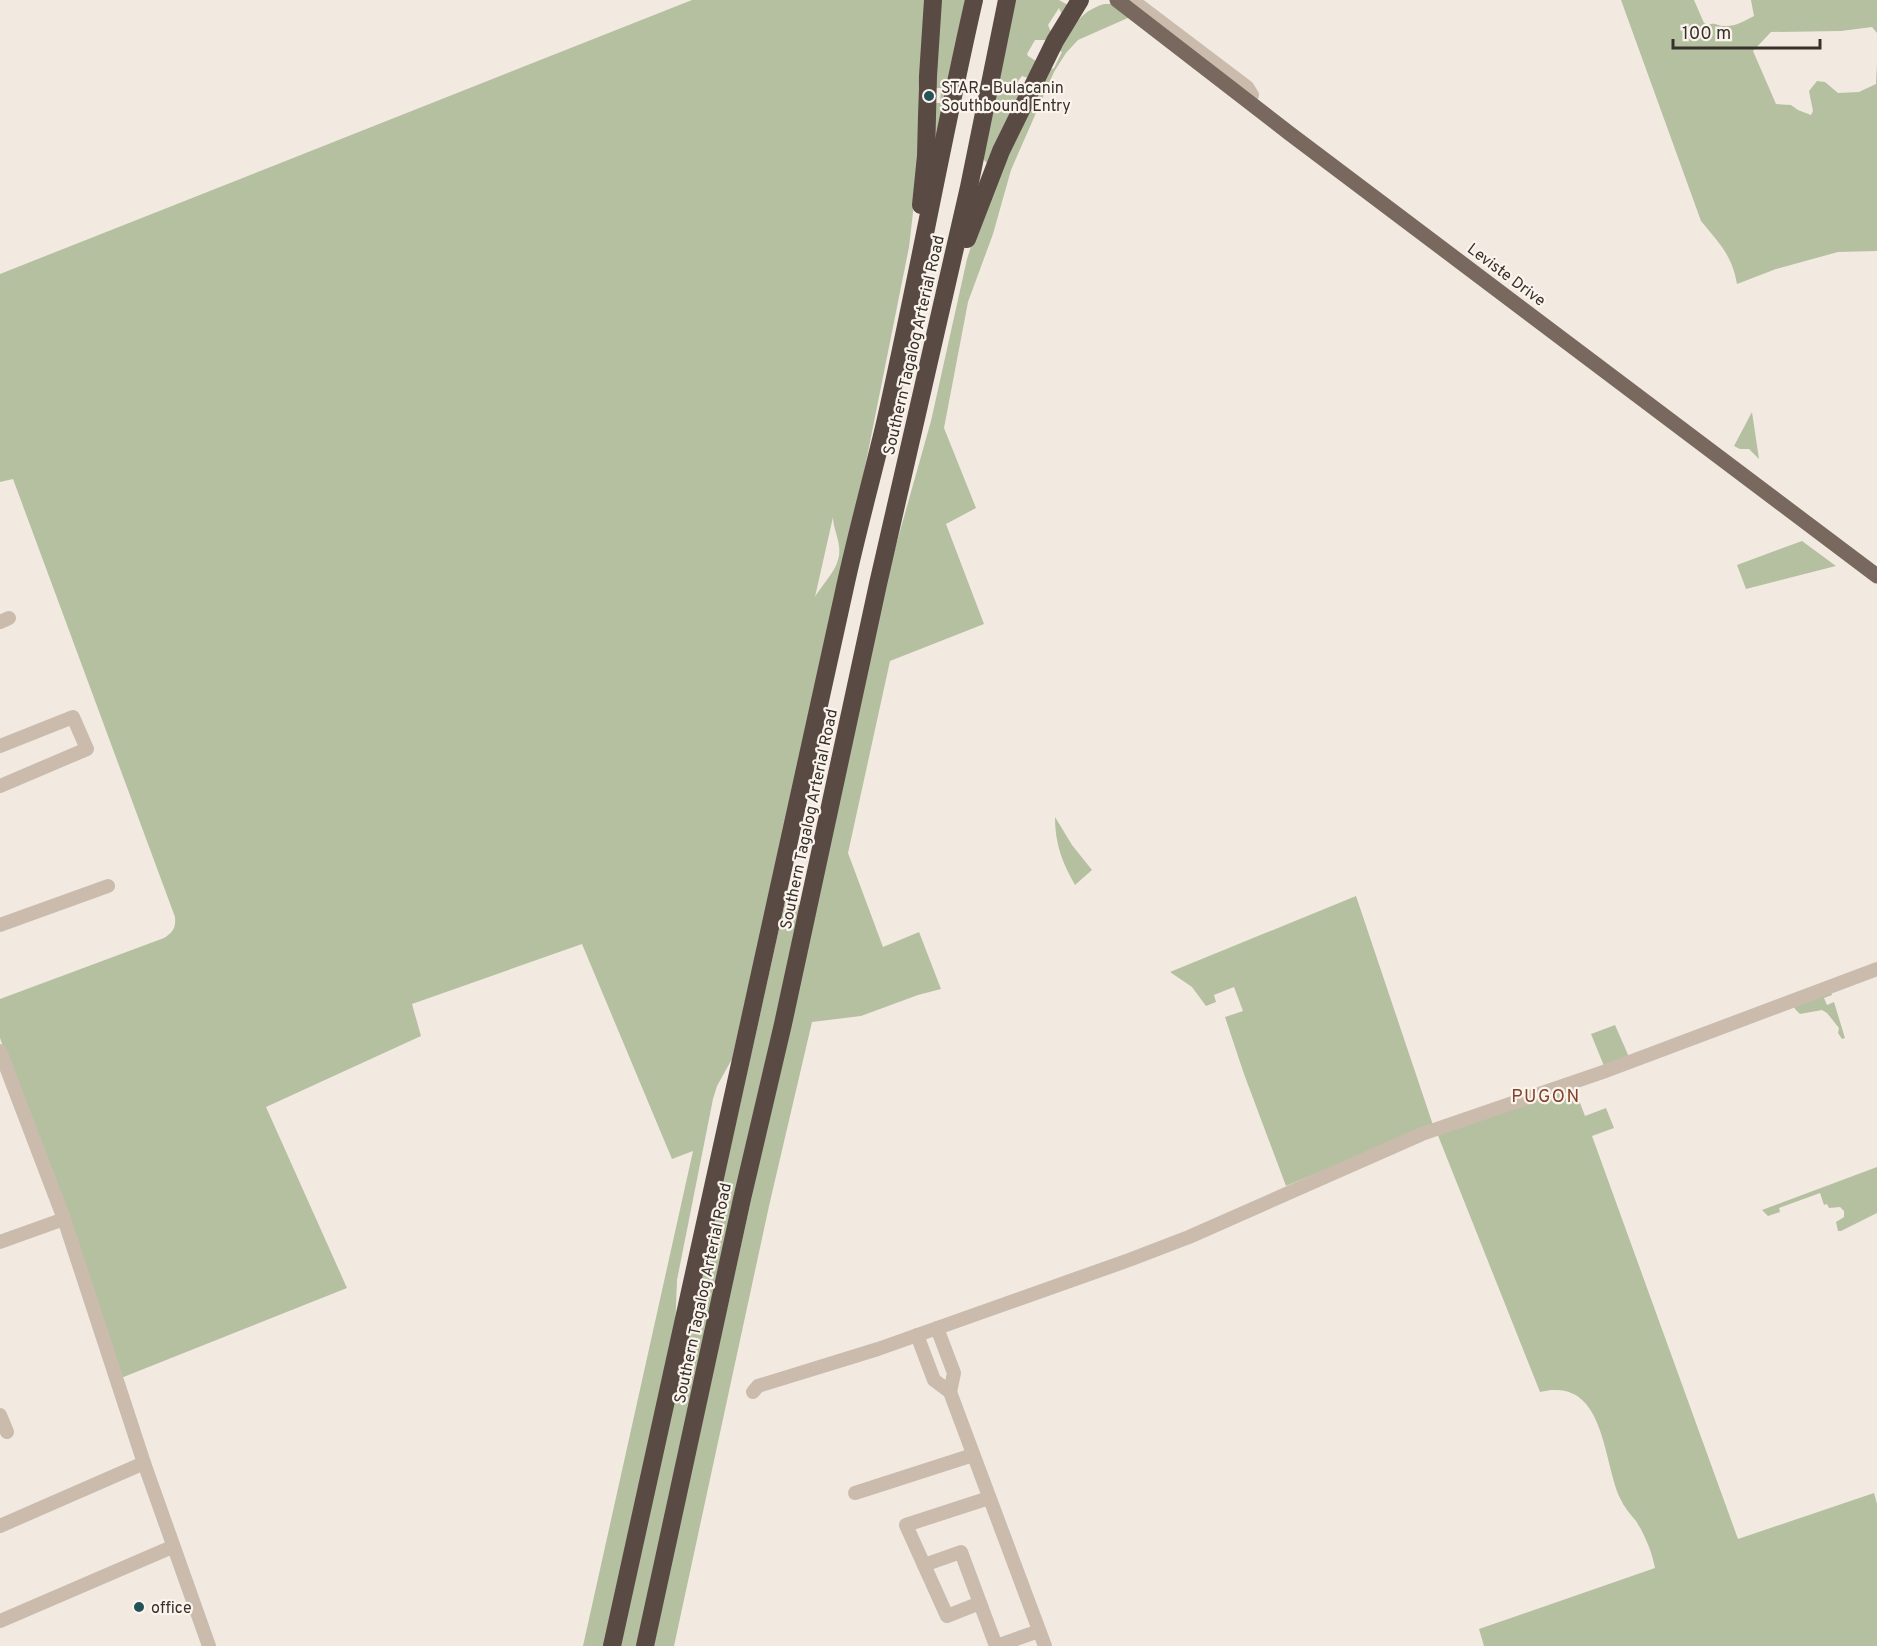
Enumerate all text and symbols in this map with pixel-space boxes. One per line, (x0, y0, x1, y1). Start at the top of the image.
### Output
scale bar (1673, 12, 1820, 50)
text: 100 m (1682, 23, 1731, 46)
place label: STAR - Bulacanin Southbound Entry (941, 79, 1071, 117)
marker: STAR - Bulacanin Southbound Entry (922, 89, 936, 103)
street label: Southern Tagalog Arterial Road (880, 234, 950, 457)
street label: Leviste Drive (1463, 240, 1549, 312)
street label: Southern Tagalog Arterial Road (777, 707, 843, 931)
district label: PUGON (1511, 1086, 1581, 1109)
street label: Southern Tagalog Arterial Road (671, 1181, 737, 1405)
place label: office (151, 1599, 192, 1619)
marker: office (132, 1600, 146, 1614)

